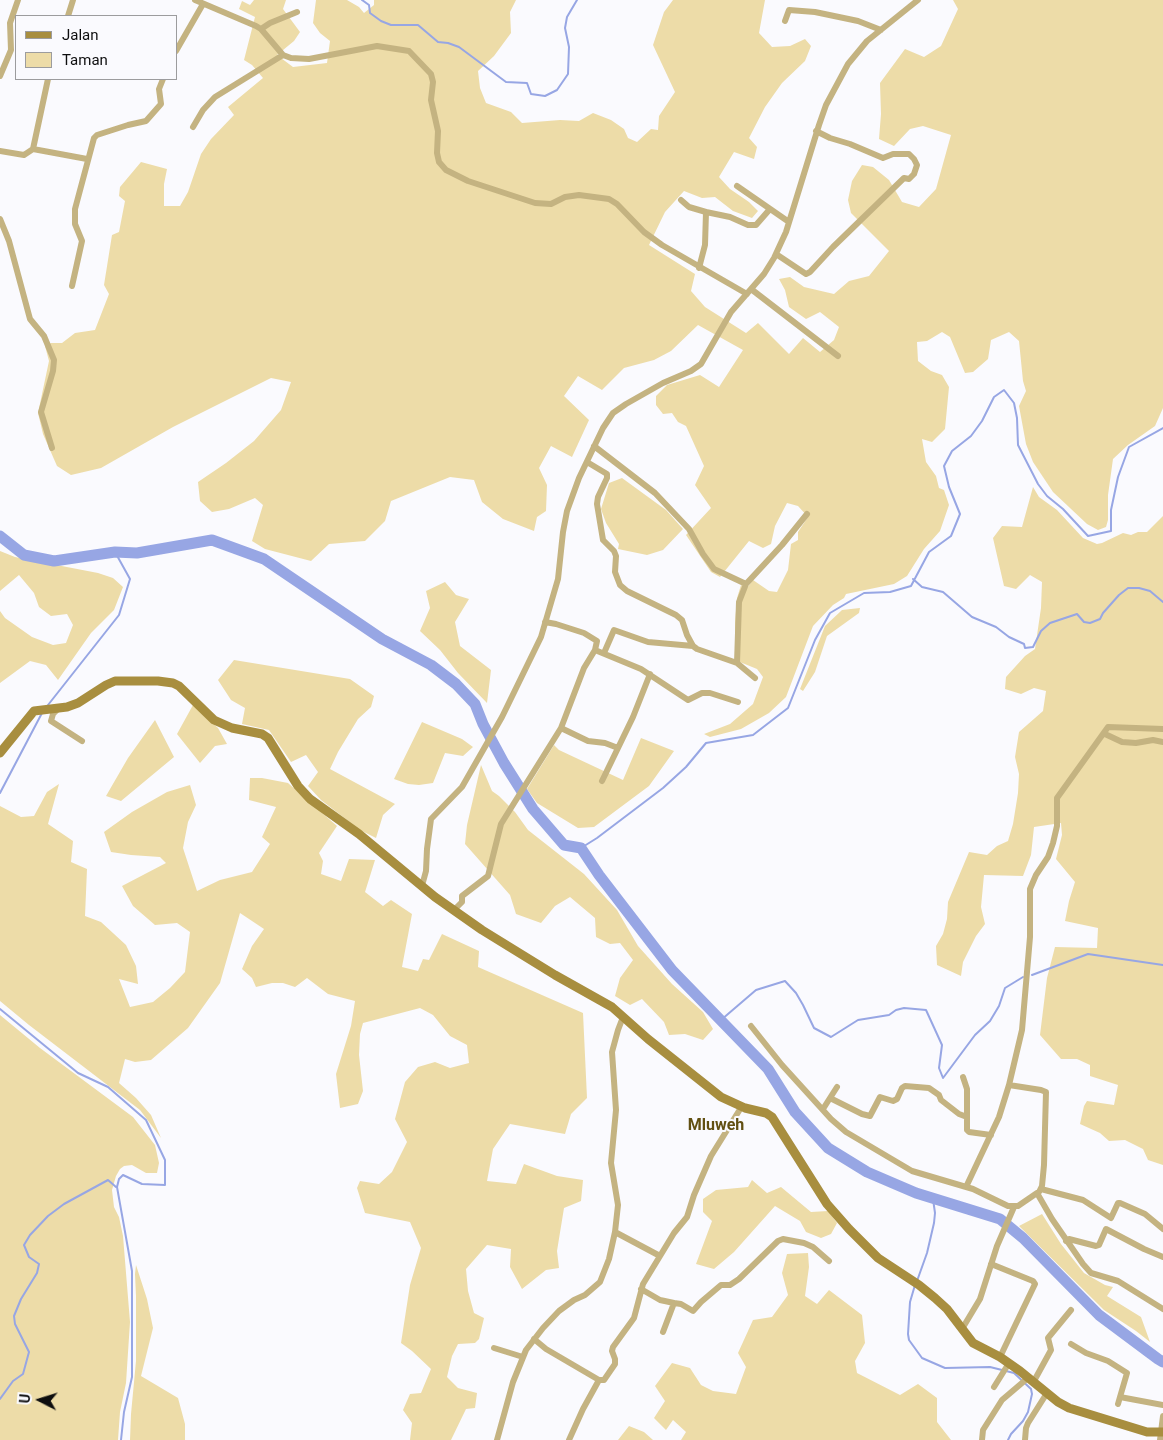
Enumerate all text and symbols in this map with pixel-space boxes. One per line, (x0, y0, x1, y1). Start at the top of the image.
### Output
legend (15, 15, 178, 80)
text: Jalan (62, 26, 99, 44)
text: Taman (62, 51, 108, 69)
district label: Mluweh (688, 1116, 744, 1136)
north arrow (15, 1375, 65, 1425)
text: U (17, 1393, 33, 1404)

